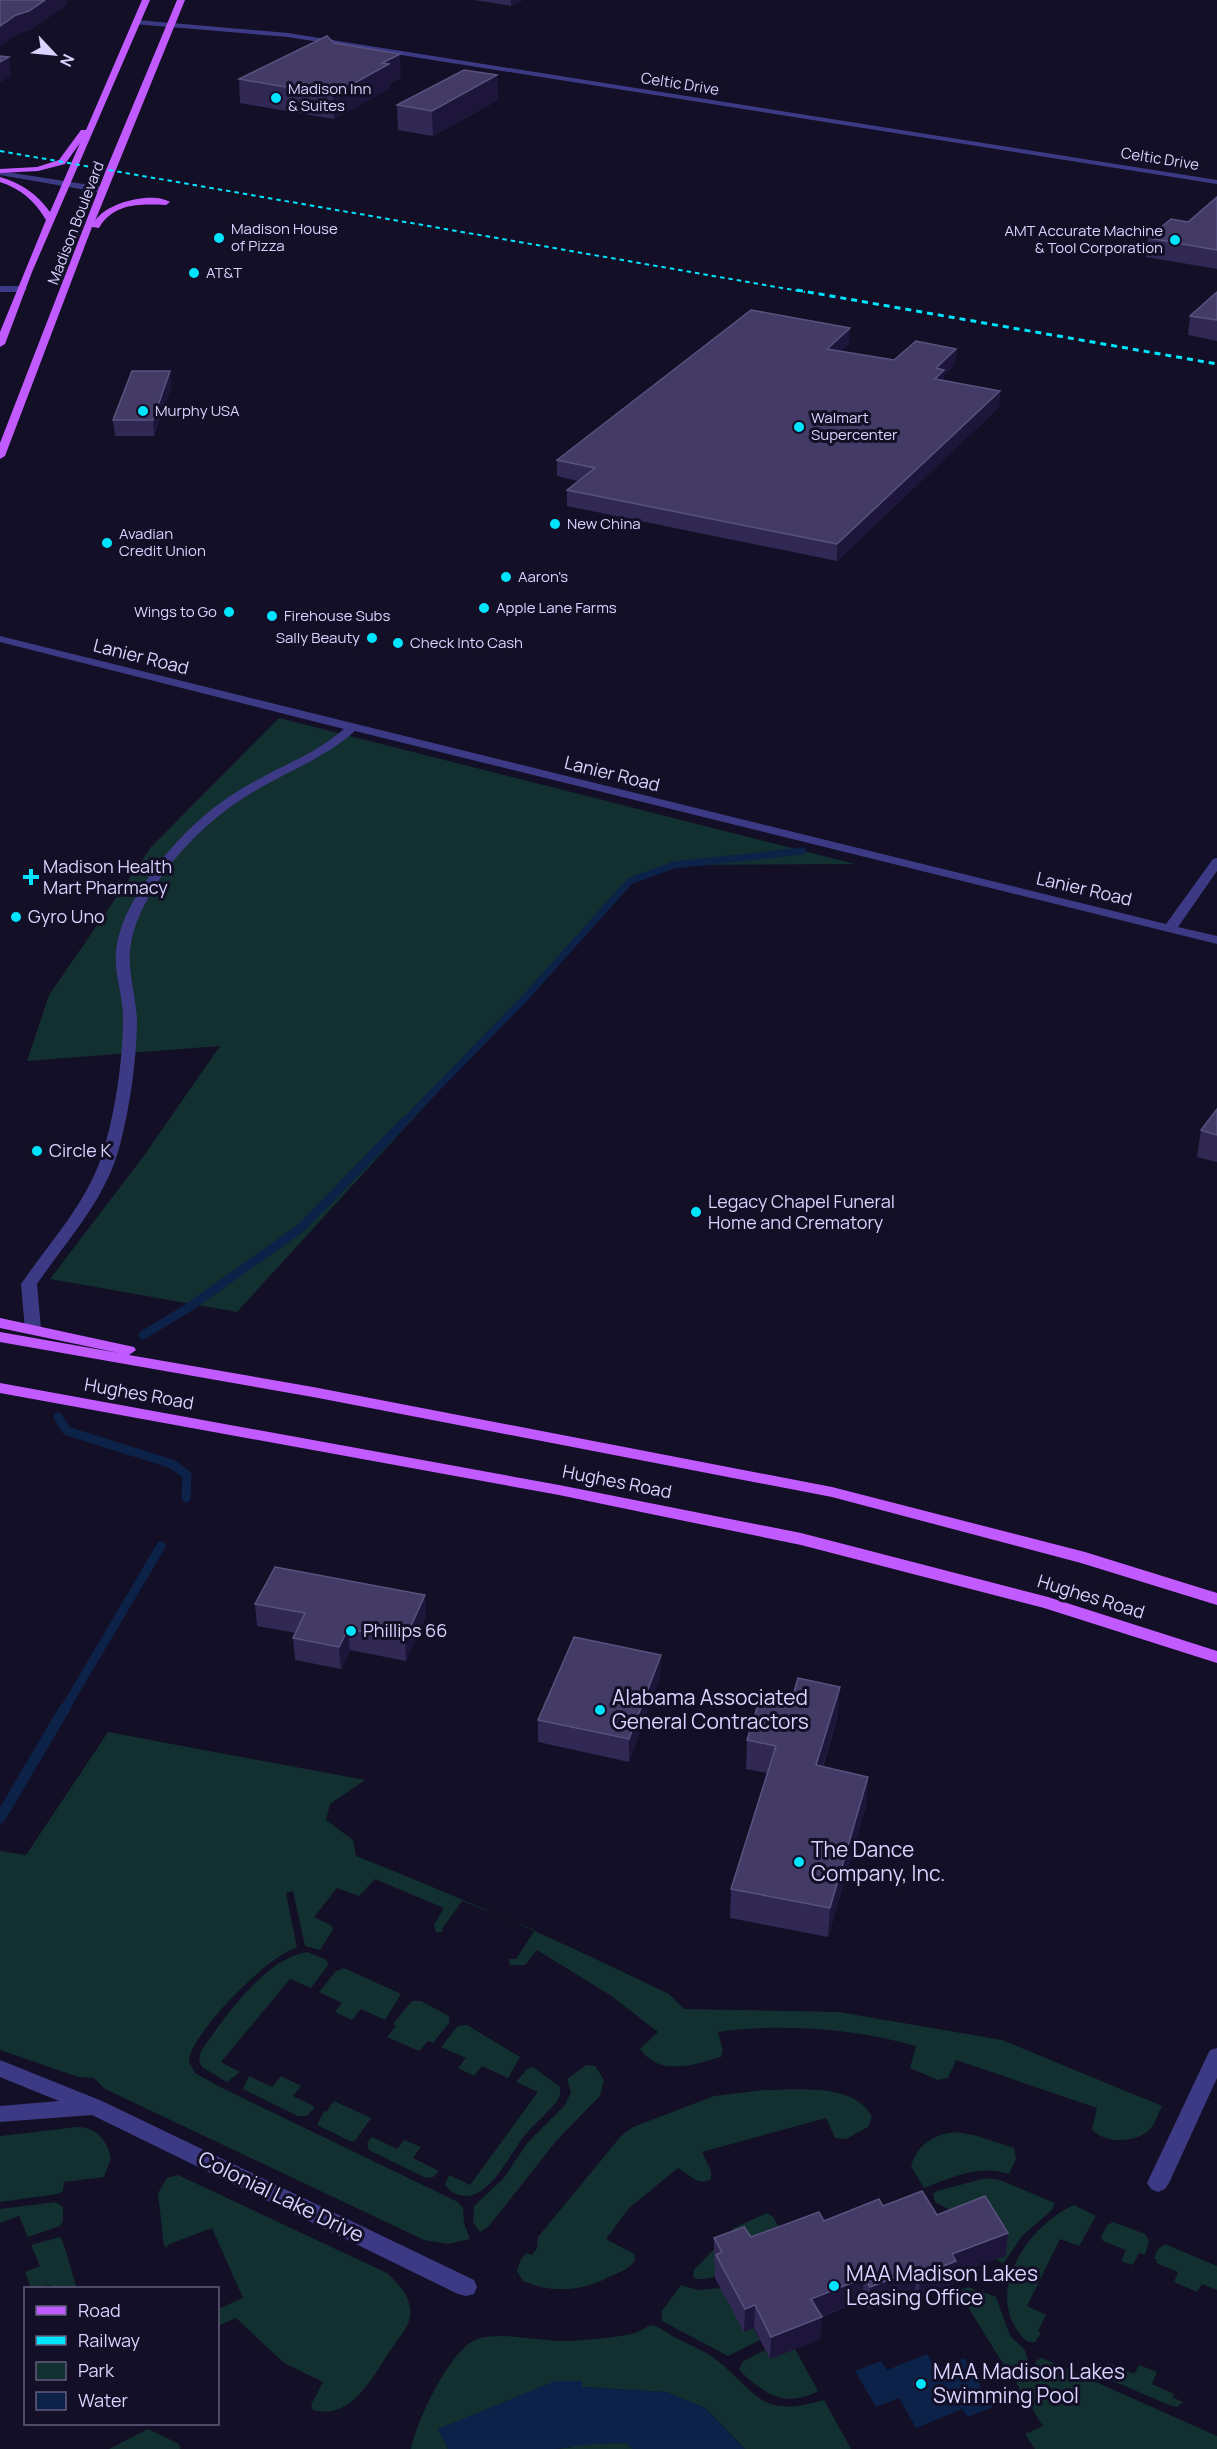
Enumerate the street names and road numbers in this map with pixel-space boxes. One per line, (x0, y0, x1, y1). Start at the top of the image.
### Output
street label: Celtic Drive (639, 67, 721, 100)
street label: Celtic Drive (1119, 142, 1201, 175)
street label: Madison Boulevard (42, 158, 109, 288)
street label: Lanier Road (91, 633, 191, 679)
street label: Lanier Road (562, 750, 662, 796)
street label: Lanier Road (1034, 865, 1134, 911)
street label: Hughes Road (83, 1372, 196, 1414)
street label: Hughes Road (561, 1459, 674, 1503)
street label: Hughes Road (1035, 1568, 1148, 1624)
street label: Colonial Lake Drive (194, 2144, 369, 2248)

